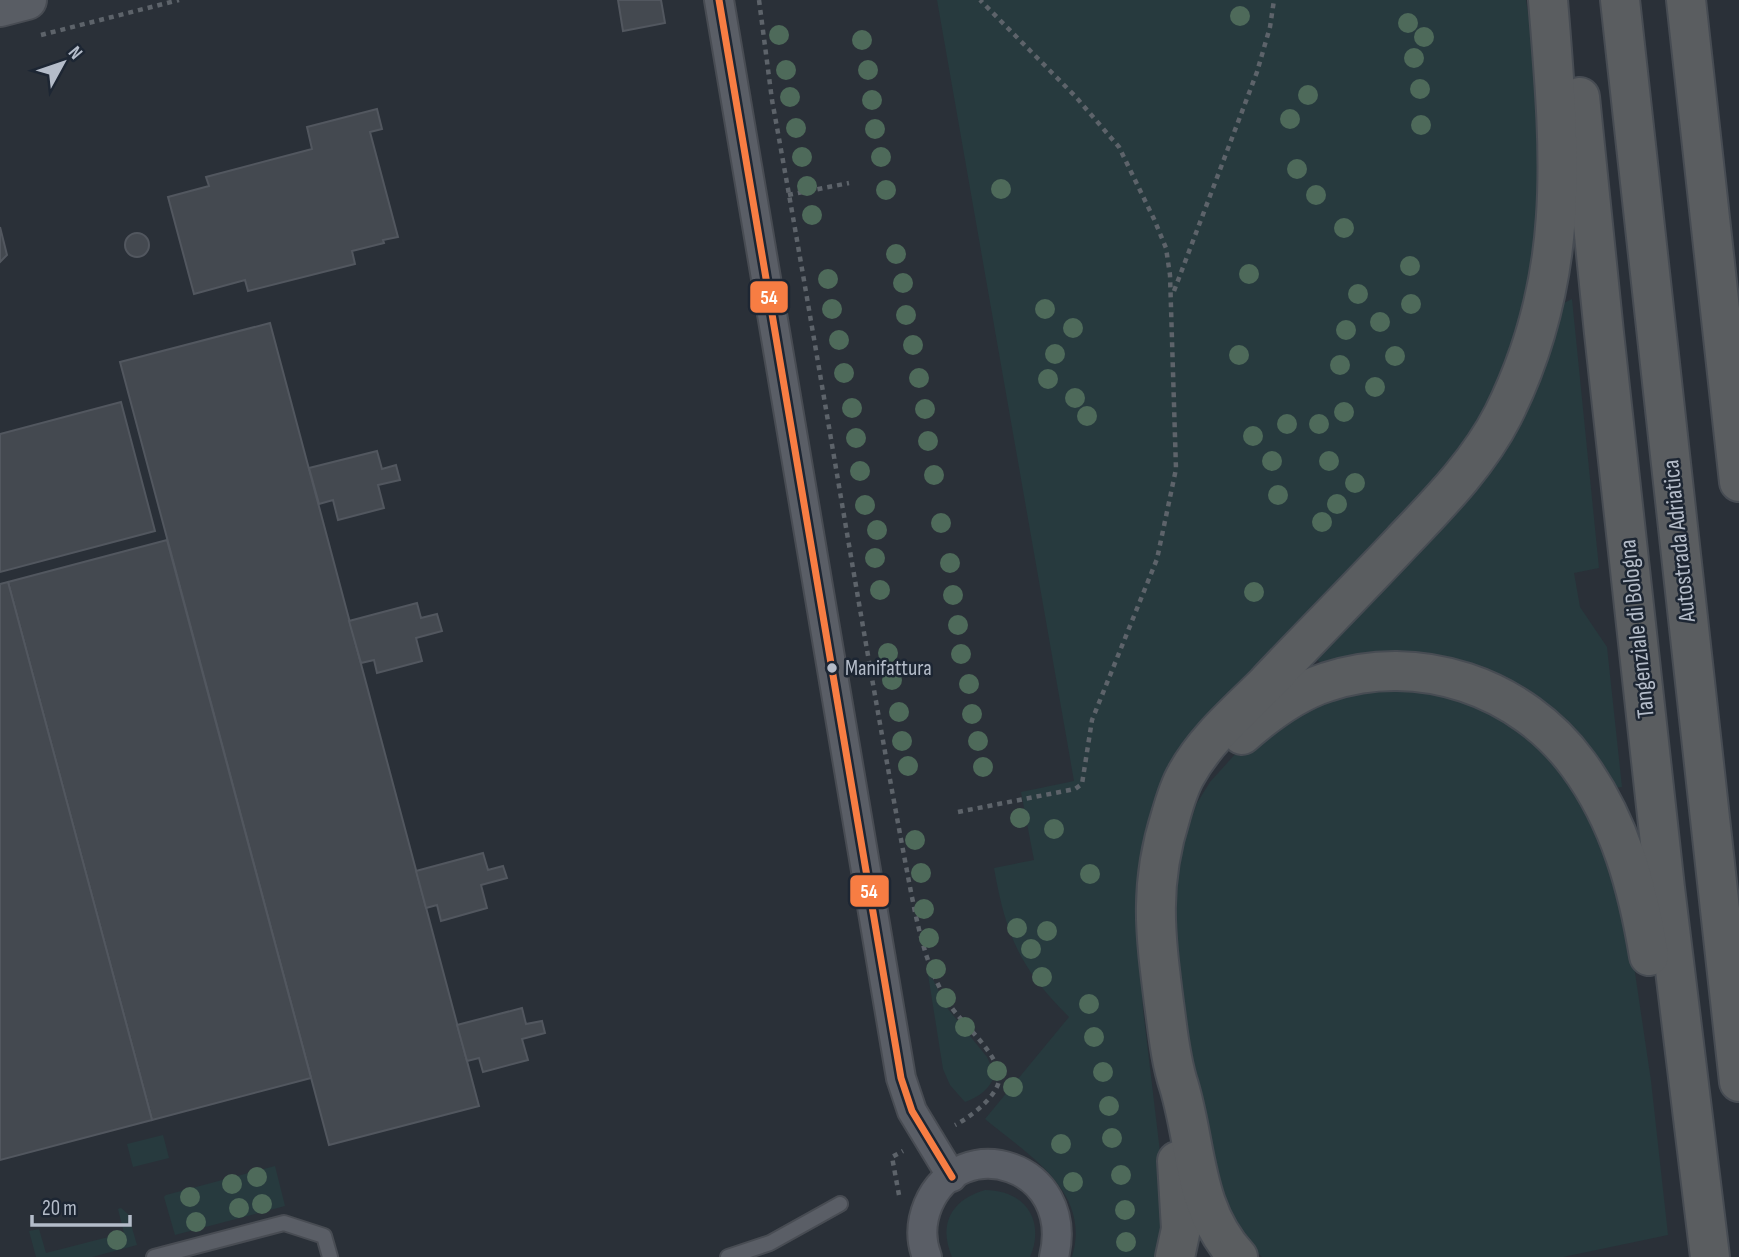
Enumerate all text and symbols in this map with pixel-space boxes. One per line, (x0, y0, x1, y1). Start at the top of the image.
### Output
north arrow (28, 28, 98, 98)
text: N (63, 42, 87, 64)
line badge: 54 (749, 280, 789, 314)
text: 54 (760, 287, 778, 310)
street label: Autostrada Adriatica (1656, 458, 1702, 625)
street label: Tangenziale di Bologna (1613, 538, 1661, 720)
place label: Manifattura (845, 655, 932, 682)
marker: Manifattura (825, 661, 839, 675)
line badge: 54 (849, 874, 890, 908)
text: 54 (860, 881, 878, 904)
scale bar (32, 1184, 130, 1228)
text: 20 m (42, 1196, 77, 1221)

